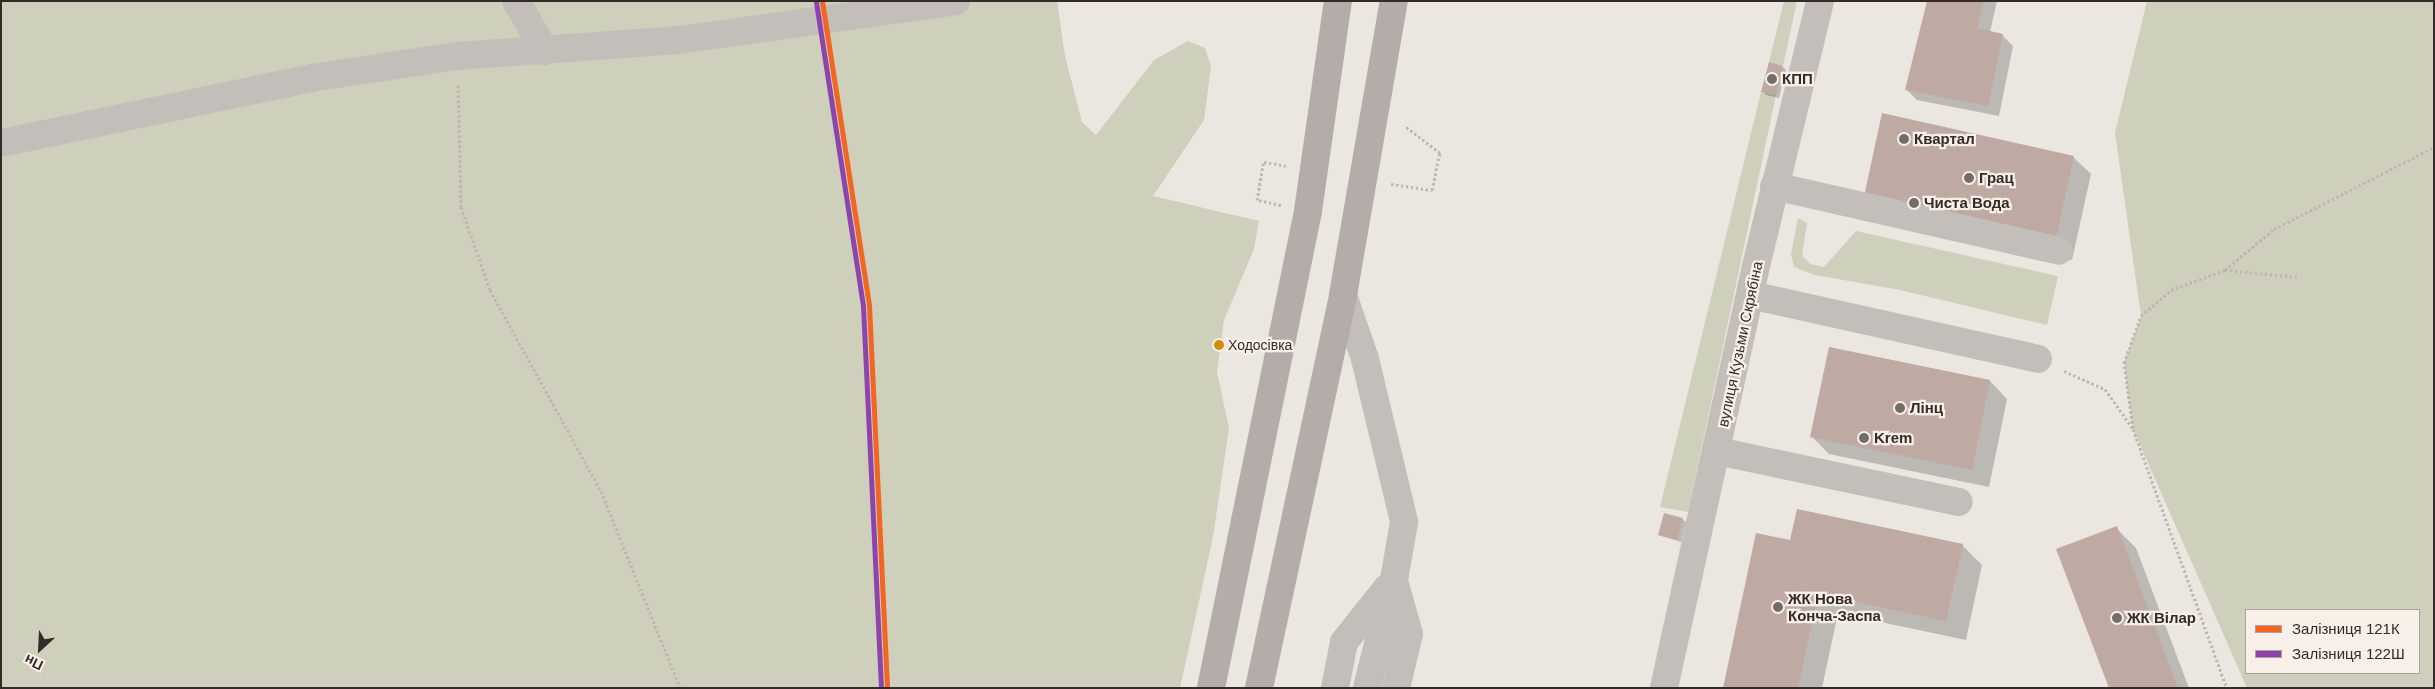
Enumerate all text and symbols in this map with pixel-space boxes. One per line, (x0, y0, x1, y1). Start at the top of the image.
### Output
place label: КПП (1782, 70, 1813, 88)
marker: КПП (1766, 73, 1778, 85)
place label: Квартал (1914, 130, 1975, 148)
marker: Квартал (1898, 133, 1910, 145)
place label: Грац (1979, 169, 2014, 187)
marker: Грац (1963, 172, 1975, 184)
place label: Чиста Вода (1924, 194, 2010, 212)
marker: Чиста Вода (1908, 197, 1920, 209)
street label: вулиця Кузьми Скрябіна (1714, 260, 1766, 428)
place label: Ходосівка (1228, 337, 1292, 353)
marker: Ходосівка (1214, 340, 1224, 350)
place label: Лінц (1910, 399, 1943, 417)
marker: Лінц (1894, 402, 1906, 414)
place label: Krem (1874, 429, 1912, 447)
marker: Krem (1858, 432, 1870, 444)
place label: ЖК Нова Конча-Заспа (1788, 589, 1881, 624)
marker: ЖК Нова Конча-Заспа (1772, 601, 1784, 613)
place label: ЖК Вілар (2127, 609, 2196, 627)
legend (2245, 609, 2420, 674)
marker: ЖК Вілар (2111, 612, 2123, 624)
text: Залізниця 121К (2292, 620, 2400, 637)
north arrow (15, 624, 65, 674)
text: Залізниця 122Ш (2292, 645, 2405, 662)
text: Пн (22, 651, 45, 674)

